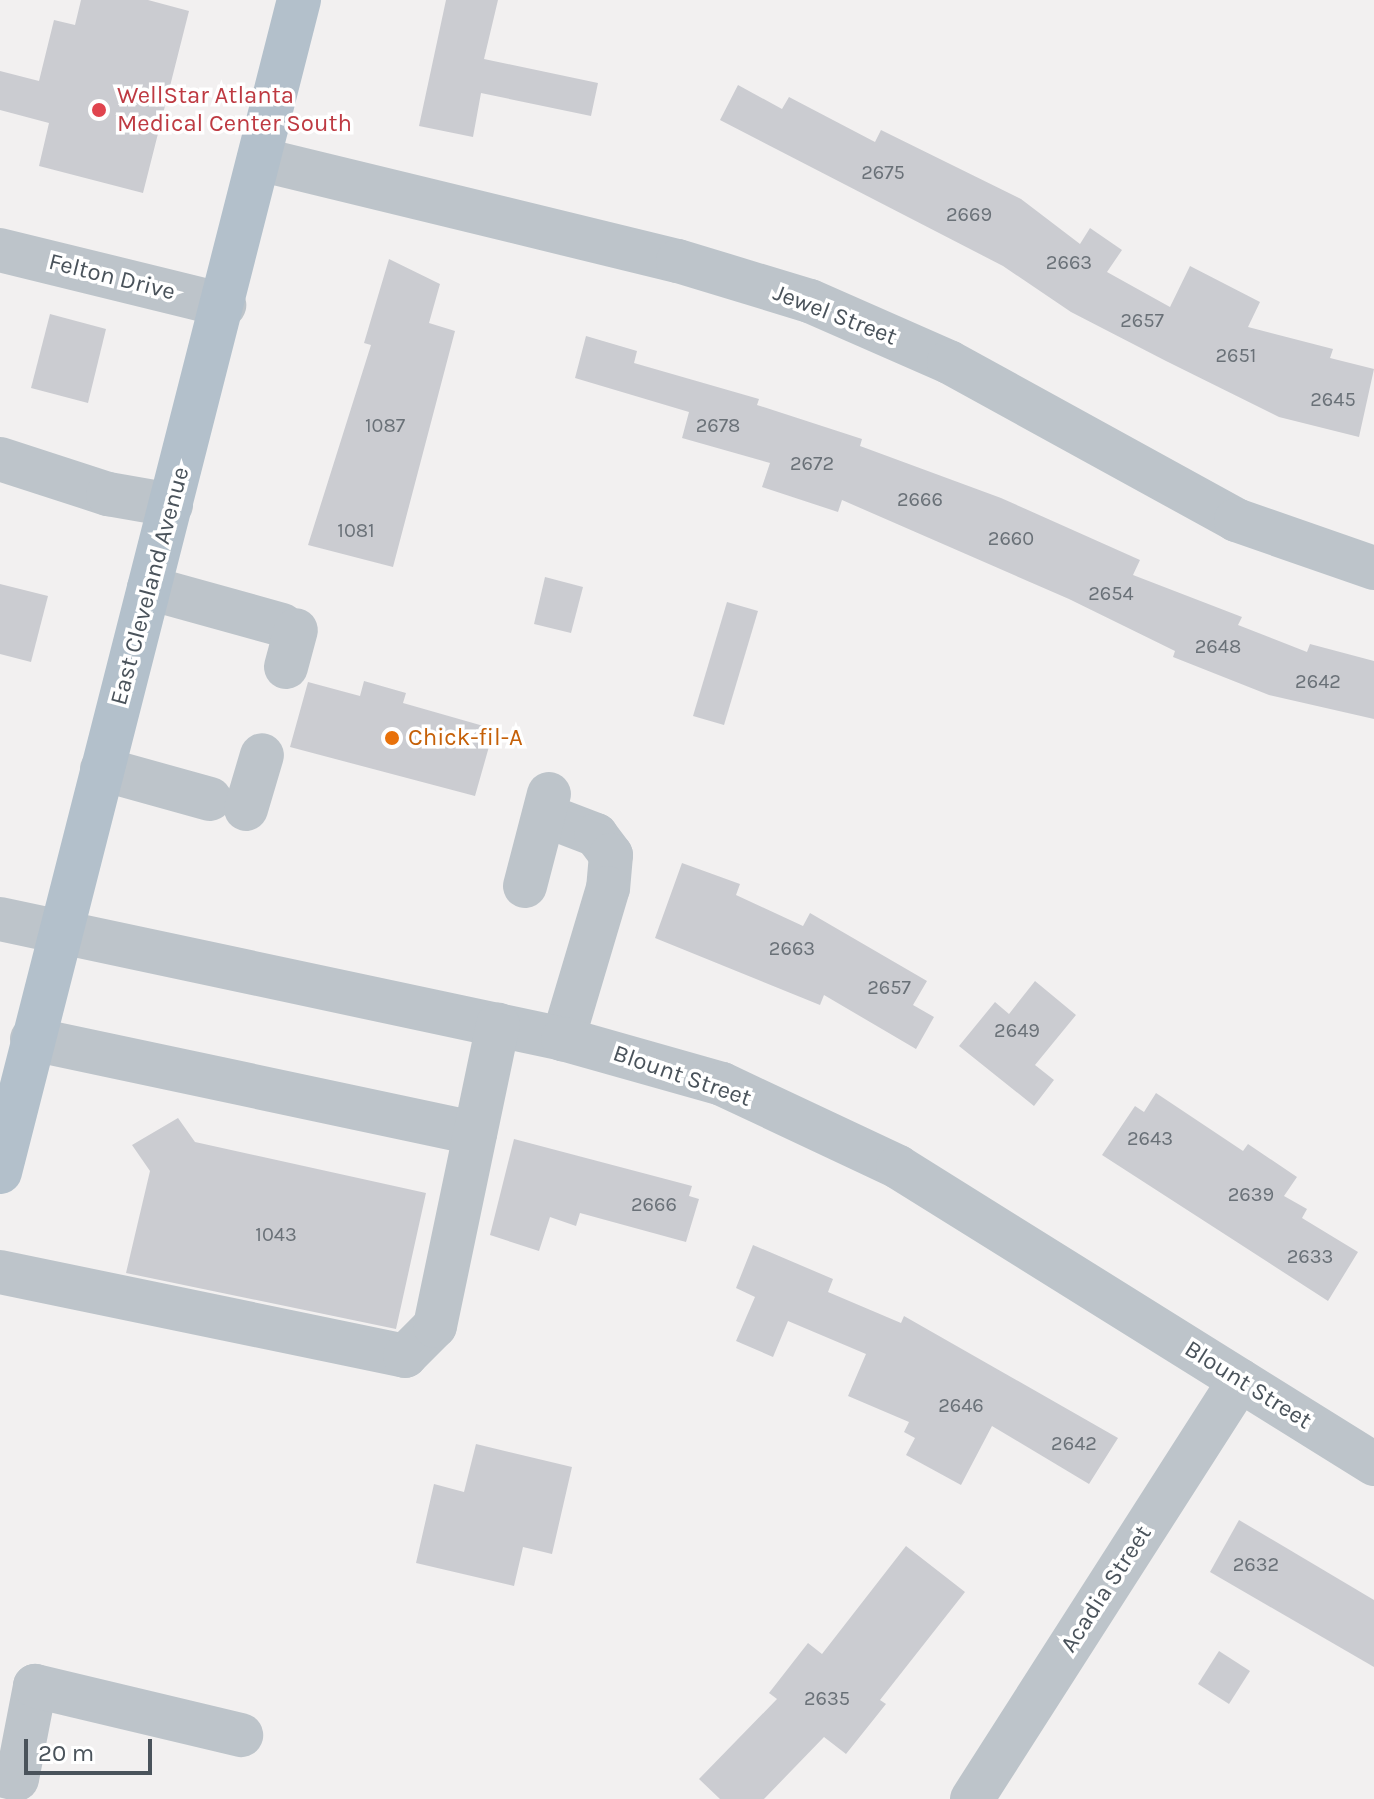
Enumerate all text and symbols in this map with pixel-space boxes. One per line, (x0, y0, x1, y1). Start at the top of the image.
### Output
place label: WellStar Atlanta Medical Center South (117, 82, 352, 138)
marker: WellStar Atlanta Medical Center South (88, 99, 110, 121)
house number: 2675 (861, 160, 905, 184)
house number: 2669 (946, 202, 992, 226)
street label: Felton Drive (46, 247, 178, 307)
house number: 2663 (1046, 250, 1092, 274)
street label: Jewel Street (769, 278, 901, 352)
house number: 2657 (1120, 308, 1164, 332)
house number: 2651 (1216, 343, 1256, 367)
house number: 2645 (1310, 387, 1356, 411)
house number: 1087 (365, 413, 405, 437)
house number: 2678 (696, 413, 740, 437)
house number: 2672 (790, 451, 834, 475)
street label: East Cleveland Avenue (104, 464, 196, 708)
house number: 2666 (897, 487, 943, 511)
house number: 1081 (337, 518, 375, 542)
house number: 2660 (988, 526, 1034, 550)
house number: 2654 (1088, 581, 1134, 605)
house number: 2648 (1195, 634, 1241, 658)
house number: 2642 (1295, 669, 1341, 693)
place label: Chick-fil-A (408, 724, 523, 752)
marker: Chick-fil-A (383, 729, 401, 747)
house number: 2663 (769, 936, 815, 960)
house number: 2657 (867, 975, 911, 999)
house number: 2649 (994, 1018, 1040, 1042)
street label: Blount Street (609, 1039, 755, 1113)
house number: 2643 (1127, 1126, 1173, 1150)
house number: 2639 (1228, 1182, 1274, 1206)
house number: 2666 (631, 1192, 677, 1216)
house number: 1043 (255, 1222, 297, 1246)
house number: 2633 (1287, 1244, 1333, 1268)
street label: Blount Street (1179, 1335, 1317, 1435)
house number: 2646 (938, 1393, 984, 1417)
house number: 2642 (1051, 1431, 1097, 1455)
street label: Acadia Street (1054, 1520, 1158, 1658)
house number: 2632 (1233, 1552, 1279, 1576)
house number: 2635 (804, 1686, 850, 1710)
scale bar (28, 1723, 156, 1773)
text: 20 m (38, 1739, 94, 1767)

